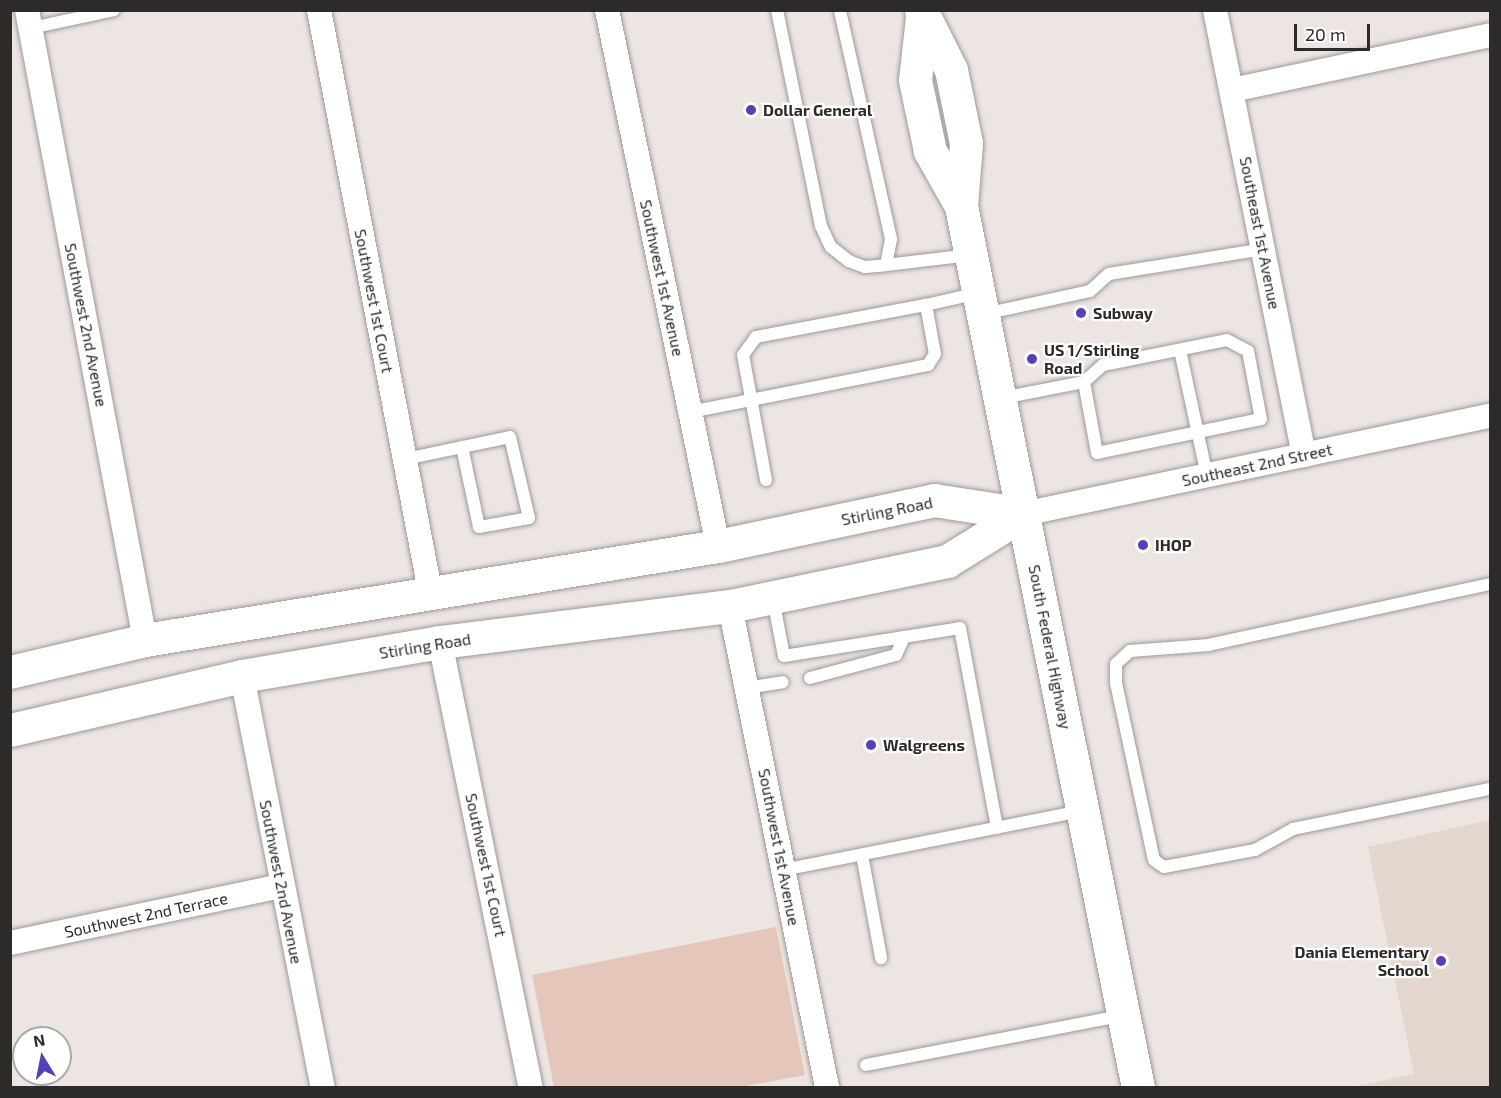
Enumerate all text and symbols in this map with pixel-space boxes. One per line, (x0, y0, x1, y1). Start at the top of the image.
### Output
scale bar (1297, 12, 1374, 50)
text: 20 m (1305, 23, 1346, 45)
place label: Dollar General (763, 100, 872, 120)
marker: Dollar General (744, 103, 758, 117)
street label: Southeast 1st Avenue (1236, 155, 1284, 311)
street label: Southwest 1st Avenue (636, 198, 688, 358)
street label: Southwest 1st Court (351, 227, 397, 375)
street label: Southwest 2nd Avenue (61, 241, 111, 409)
place label: Subway (1093, 303, 1153, 323)
marker: Subway (1074, 306, 1088, 320)
place label: US 1/Stirling Road (1044, 340, 1139, 378)
marker: US 1/Stirling Road (1025, 352, 1039, 366)
street label: Southeast 2nd Street (1180, 440, 1334, 490)
street label: Stirling Road (840, 493, 934, 529)
place label: IHOP (1155, 535, 1192, 555)
marker: IHOP (1136, 538, 1150, 552)
street label: South Federal Highway (1025, 563, 1075, 731)
street label: Stirling Road (378, 629, 472, 663)
place label: Walgreens (883, 735, 965, 755)
marker: Walgreens (864, 738, 878, 752)
street label: Southwest 1st Avenue (754, 767, 804, 927)
street label: Southwest 1st Court (461, 792, 511, 938)
street label: Southwest 2nd Avenue (256, 798, 306, 966)
street label: Southwest 2nd Terrace (62, 888, 230, 942)
place label: Dania Elementary School (1295, 942, 1429, 980)
marker: Dania Elementary School (1434, 954, 1448, 968)
north arrow (12, 1026, 72, 1086)
text: N (32, 1029, 46, 1050)

